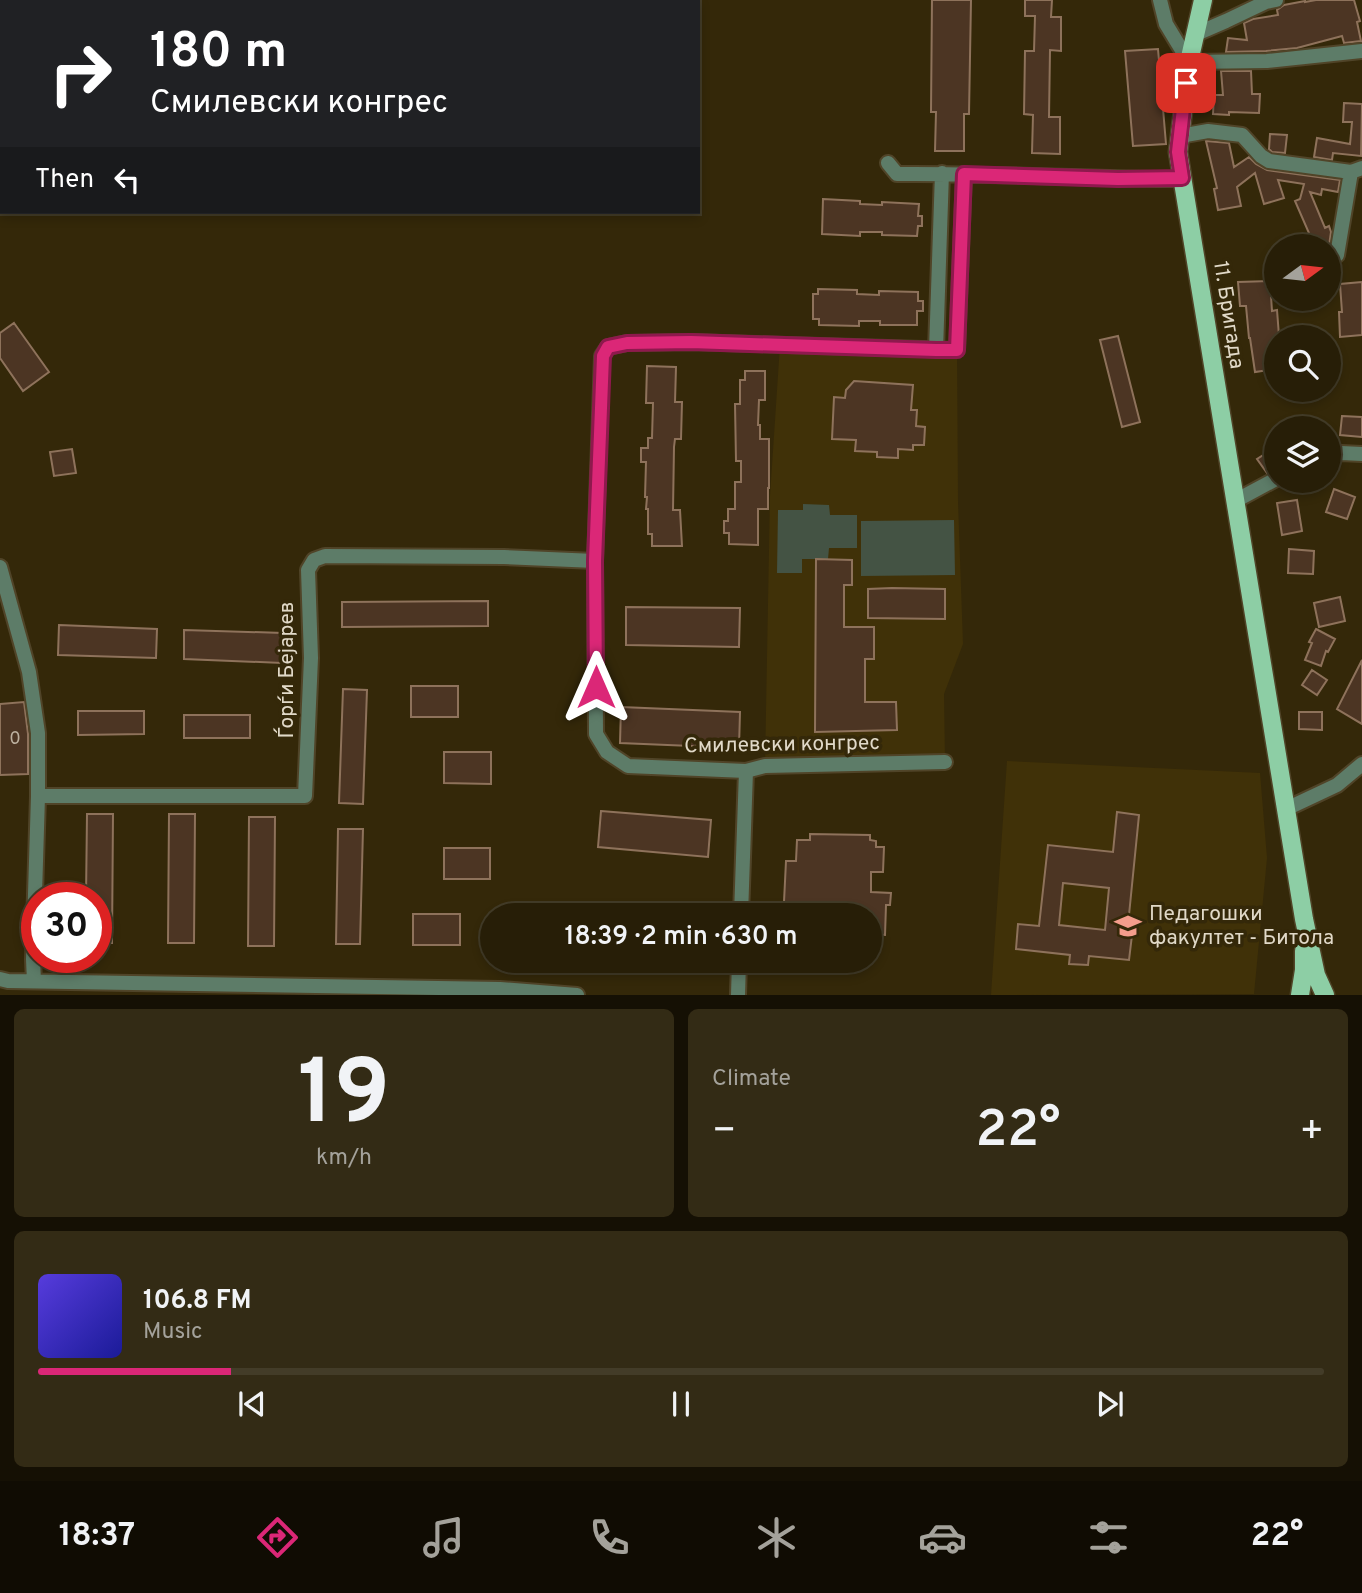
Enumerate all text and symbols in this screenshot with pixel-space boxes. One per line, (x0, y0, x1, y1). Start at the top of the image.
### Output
text: 180 m (150, 23, 287, 85)
icon: right (35, 28, 126, 119)
pin (1156, 53, 1216, 113)
icon: arrive (1167, 64, 1205, 102)
text: Смилевски конгрес (150, 84, 448, 124)
icon: left (108, 161, 146, 199)
text: Then (35, 164, 94, 197)
north arrow (1264, 234, 1340, 312)
map controls (1264, 234, 1341, 493)
street label: 11. Бригада (1206, 259, 1250, 371)
button: search (1264, 325, 1341, 402)
button: layers (1264, 416, 1341, 493)
street label: Ѓорѓи Бејарев (273, 601, 301, 739)
position arrow (559, 650, 633, 724)
house number: 0 (9, 728, 21, 751)
street label: Смилевски конгрес (684, 730, 880, 760)
speed limit sign: 30 (21, 882, 112, 973)
place label: Педагошки факултет - Битола (1149, 901, 1334, 952)
school or university icon: Педагошки факултет - Битола (1113, 911, 1143, 941)
text: 18:39 · 2 min · 630 m (564, 921, 798, 954)
text: 19 (298, 1041, 390, 1156)
text: Climate (712, 1065, 791, 1094)
text: 22° (975, 1099, 1061, 1165)
text: − (712, 1108, 737, 1157)
text: + (1299, 1108, 1324, 1157)
text: km/h (316, 1144, 372, 1173)
text: 106.8 FM (143, 1285, 252, 1318)
text: Music (143, 1318, 203, 1347)
icon: previous (233, 1385, 271, 1423)
icon: pause (662, 1385, 700, 1423)
icon: next (1091, 1385, 1129, 1423)
icon: directions (253, 1513, 302, 1562)
icon: music (419, 1513, 468, 1562)
icon: phone (585, 1513, 634, 1562)
icon: climate (752, 1513, 801, 1562)
icon: car (918, 1513, 967, 1562)
icon: filters (1084, 1513, 1133, 1562)
text: 18:37 (59, 1517, 135, 1557)
text: 22° (1251, 1517, 1303, 1557)

